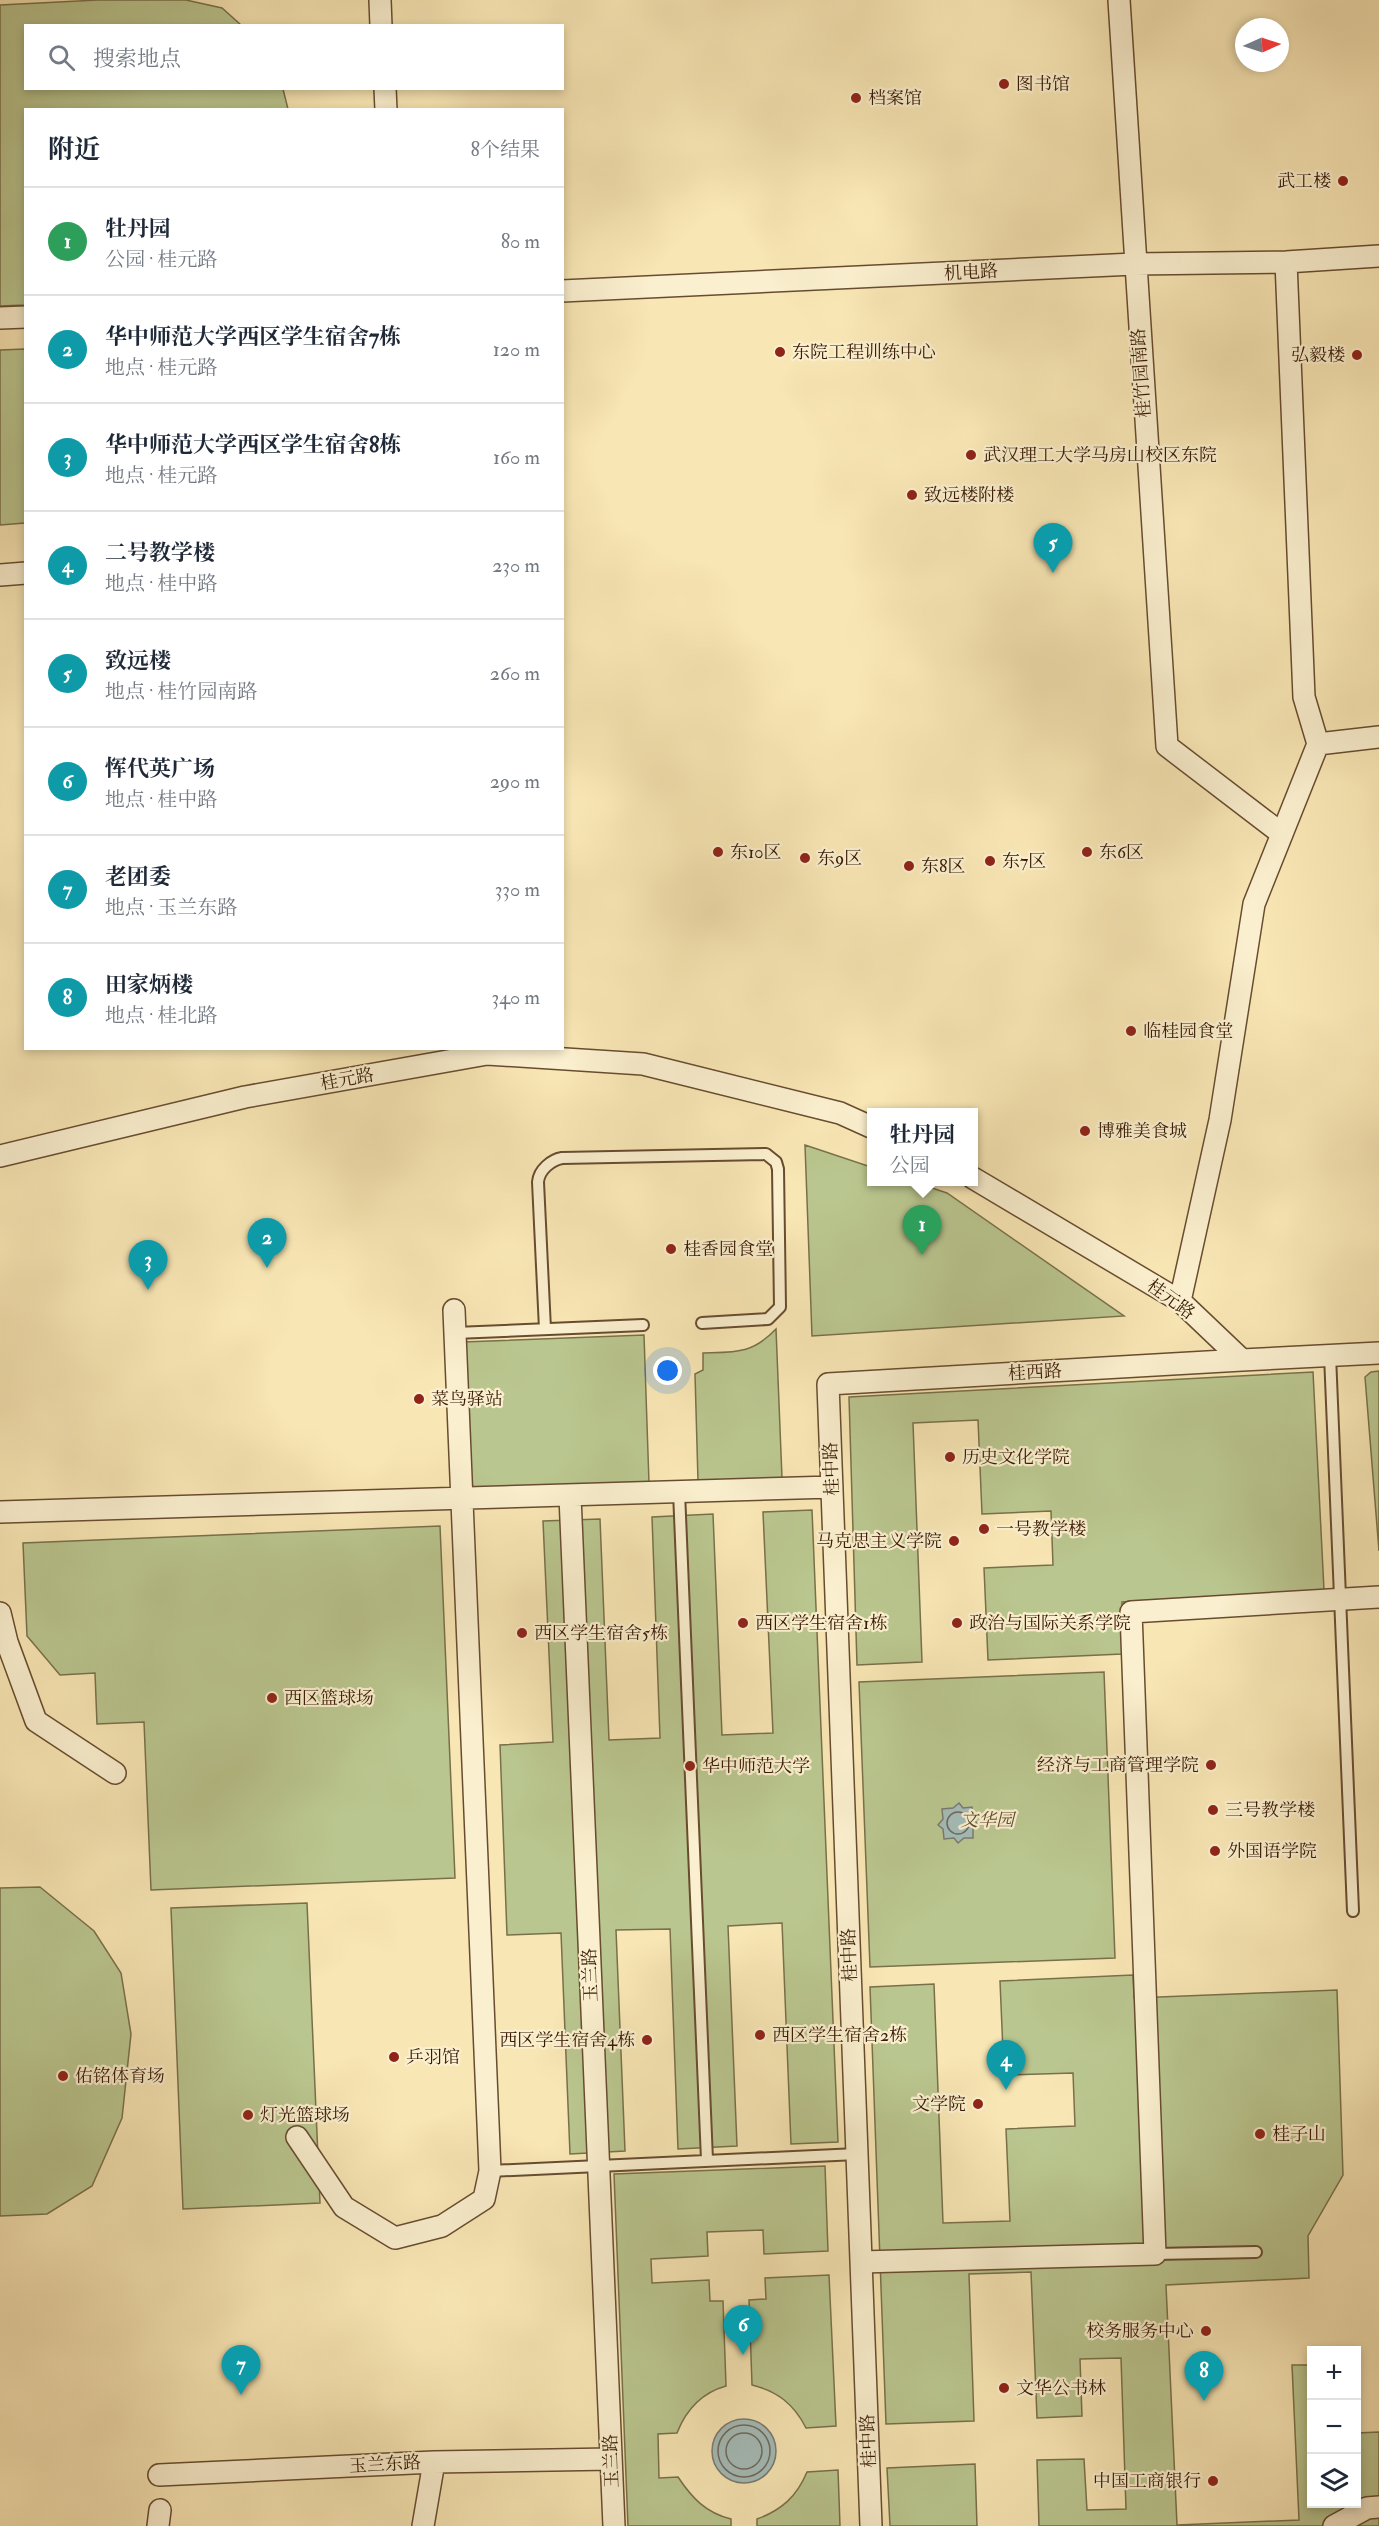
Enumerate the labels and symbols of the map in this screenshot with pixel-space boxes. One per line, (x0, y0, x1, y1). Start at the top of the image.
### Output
north arrow (1235, 18, 1289, 72)
place label: 图书馆 (1016, 73, 1070, 96)
marker: 图书馆 (997, 77, 1011, 91)
place label: 档案馆 (868, 87, 922, 110)
marker: 档案馆 (849, 91, 863, 105)
place label: 武工楼 (1277, 170, 1331, 193)
marker: 武工楼 (1336, 174, 1350, 188)
street label: 机电路 (943, 260, 999, 285)
street label: 桂竹园南路 (1127, 327, 1156, 419)
place label: 东院工程训练中心 (792, 341, 936, 364)
place label: 弘毅楼 (1291, 344, 1345, 367)
marker: 东院工程训练中心 (773, 345, 787, 359)
marker: 弘毅楼 (1350, 348, 1364, 362)
place label: 武汉理工大学马房山校区东院 (983, 444, 1217, 467)
marker: 武汉理工大学马房山校区东院 (964, 448, 978, 462)
place label: 致远楼附楼 (924, 484, 1014, 507)
marker: 致远楼附楼 (905, 488, 919, 502)
pin: 5 (1034, 524, 1072, 573)
place label: 东10区 (730, 841, 782, 864)
place label: 东6区 (1099, 841, 1144, 864)
marker: 东10区 (711, 845, 725, 859)
marker: 东6区 (1080, 845, 1094, 859)
place label: 东9区 (817, 847, 862, 870)
place label: 东7区 (1002, 850, 1046, 873)
marker: 东9区 (798, 851, 812, 865)
marker: 东7区 (983, 854, 997, 868)
place label: 东8区 (921, 855, 965, 878)
marker: 东8区 (902, 859, 916, 873)
place label: 临桂园食堂 (1143, 1020, 1233, 1043)
marker: 临桂园食堂 (1124, 1024, 1138, 1038)
street label: 桂元路 (319, 1063, 376, 1096)
place label: 博雅美食城 (1097, 1120, 1187, 1143)
marker: 博雅美食城 (1078, 1124, 1092, 1138)
pin: 1 (902, 1206, 942, 1255)
pin: 2 (248, 1218, 286, 1268)
place label: 桂香园食堂 (683, 1238, 773, 1261)
pin: 3 (128, 1240, 168, 1290)
marker: 桂香园食堂 (664, 1242, 678, 1256)
street label: 桂元路 (1142, 1274, 1199, 1325)
your location (653, 1356, 682, 1385)
street label: 桂西路 (1007, 1360, 1063, 1385)
place label: 菜鸟驿站 (431, 1388, 503, 1411)
marker: 菜鸟驿站 (412, 1392, 426, 1406)
street label: 桂中路 (819, 1442, 844, 1496)
place label: 历史文化学院 (962, 1446, 1070, 1469)
marker: 历史文化学院 (943, 1450, 957, 1464)
place label: 一号教学楼 (996, 1518, 1086, 1541)
marker: 一号教学楼 (977, 1522, 991, 1536)
place label: 马克思主义学院 (816, 1530, 942, 1553)
marker: 马克思主义学院 (947, 1534, 961, 1548)
place label: 西区学生宿舍1栋 (755, 1612, 887, 1635)
place label: 政治与国际关系学院 (969, 1612, 1131, 1635)
marker: 西区学生宿舍1栋 (736, 1616, 750, 1630)
marker: 政治与国际关系学院 (950, 1616, 964, 1630)
place label: 西区学生宿舍5栋 (534, 1622, 668, 1645)
marker: 西区学生宿舍5栋 (515, 1626, 529, 1640)
place label: 西区篮球场 (284, 1687, 374, 1710)
marker: 西区篮球场 (265, 1691, 279, 1705)
place label: 经济与工商管理学院 (1037, 1754, 1199, 1777)
place label: 华中师范大学 (702, 1755, 810, 1778)
marker: 经济与工商管理学院 (1204, 1758, 1218, 1772)
marker: 华中师范大学 (683, 1759, 697, 1773)
place label: 三号教学楼 (1225, 1799, 1315, 1822)
marker: 三号教学楼 (1206, 1803, 1220, 1817)
park label: 文华园 (960, 1809, 1017, 1832)
place label: 外国语学院 (1227, 1840, 1317, 1863)
marker: 外国语学院 (1208, 1844, 1222, 1858)
street label: 桂中路 (837, 1928, 862, 1982)
street label: 玉兰路 (578, 1948, 603, 2002)
place label: 西区学生宿舍2栋 (772, 2024, 907, 2047)
marker: 西区学生宿舍2栋 (753, 2028, 767, 2042)
place label: 西区学生宿舍4栋 (499, 2029, 635, 2052)
marker: 西区学生宿舍4栋 (640, 2033, 654, 2047)
pin: 4 (986, 2040, 1026, 2090)
place label: 乒羽馆 (406, 2046, 460, 2069)
marker: 乒羽馆 (387, 2050, 401, 2064)
place label: 佑铭体育场 (75, 2065, 165, 2088)
marker: 佑铭体育场 (56, 2069, 70, 2083)
place label: 文学院 (912, 2093, 966, 2116)
marker: 文学院 (971, 2097, 985, 2111)
place label: 灯光篮球场 (260, 2104, 350, 2127)
marker: 灯光篮球场 (241, 2108, 255, 2122)
place label: 桂子山 (1272, 2123, 1326, 2146)
marker: 桂子山 (1253, 2127, 1267, 2141)
pin: 6 (724, 2306, 762, 2355)
place label: 校务服务中心 (1086, 2320, 1194, 2343)
marker: 校务服务中心 (1199, 2324, 1213, 2338)
pin: 7 (222, 2346, 260, 2395)
pin: 8 (1184, 2352, 1224, 2401)
place label: 文华公书林 (1016, 2377, 1106, 2400)
marker: 文华公书林 (997, 2381, 1011, 2395)
street label: 桂中路 (856, 2414, 881, 2468)
street label: 玉兰路 (599, 2434, 624, 2488)
street label: 玉兰东路 (348, 2451, 422, 2478)
place label: 中国工商银行 (1093, 2470, 1201, 2493)
marker: 中国工商银行 (1206, 2474, 1220, 2488)

